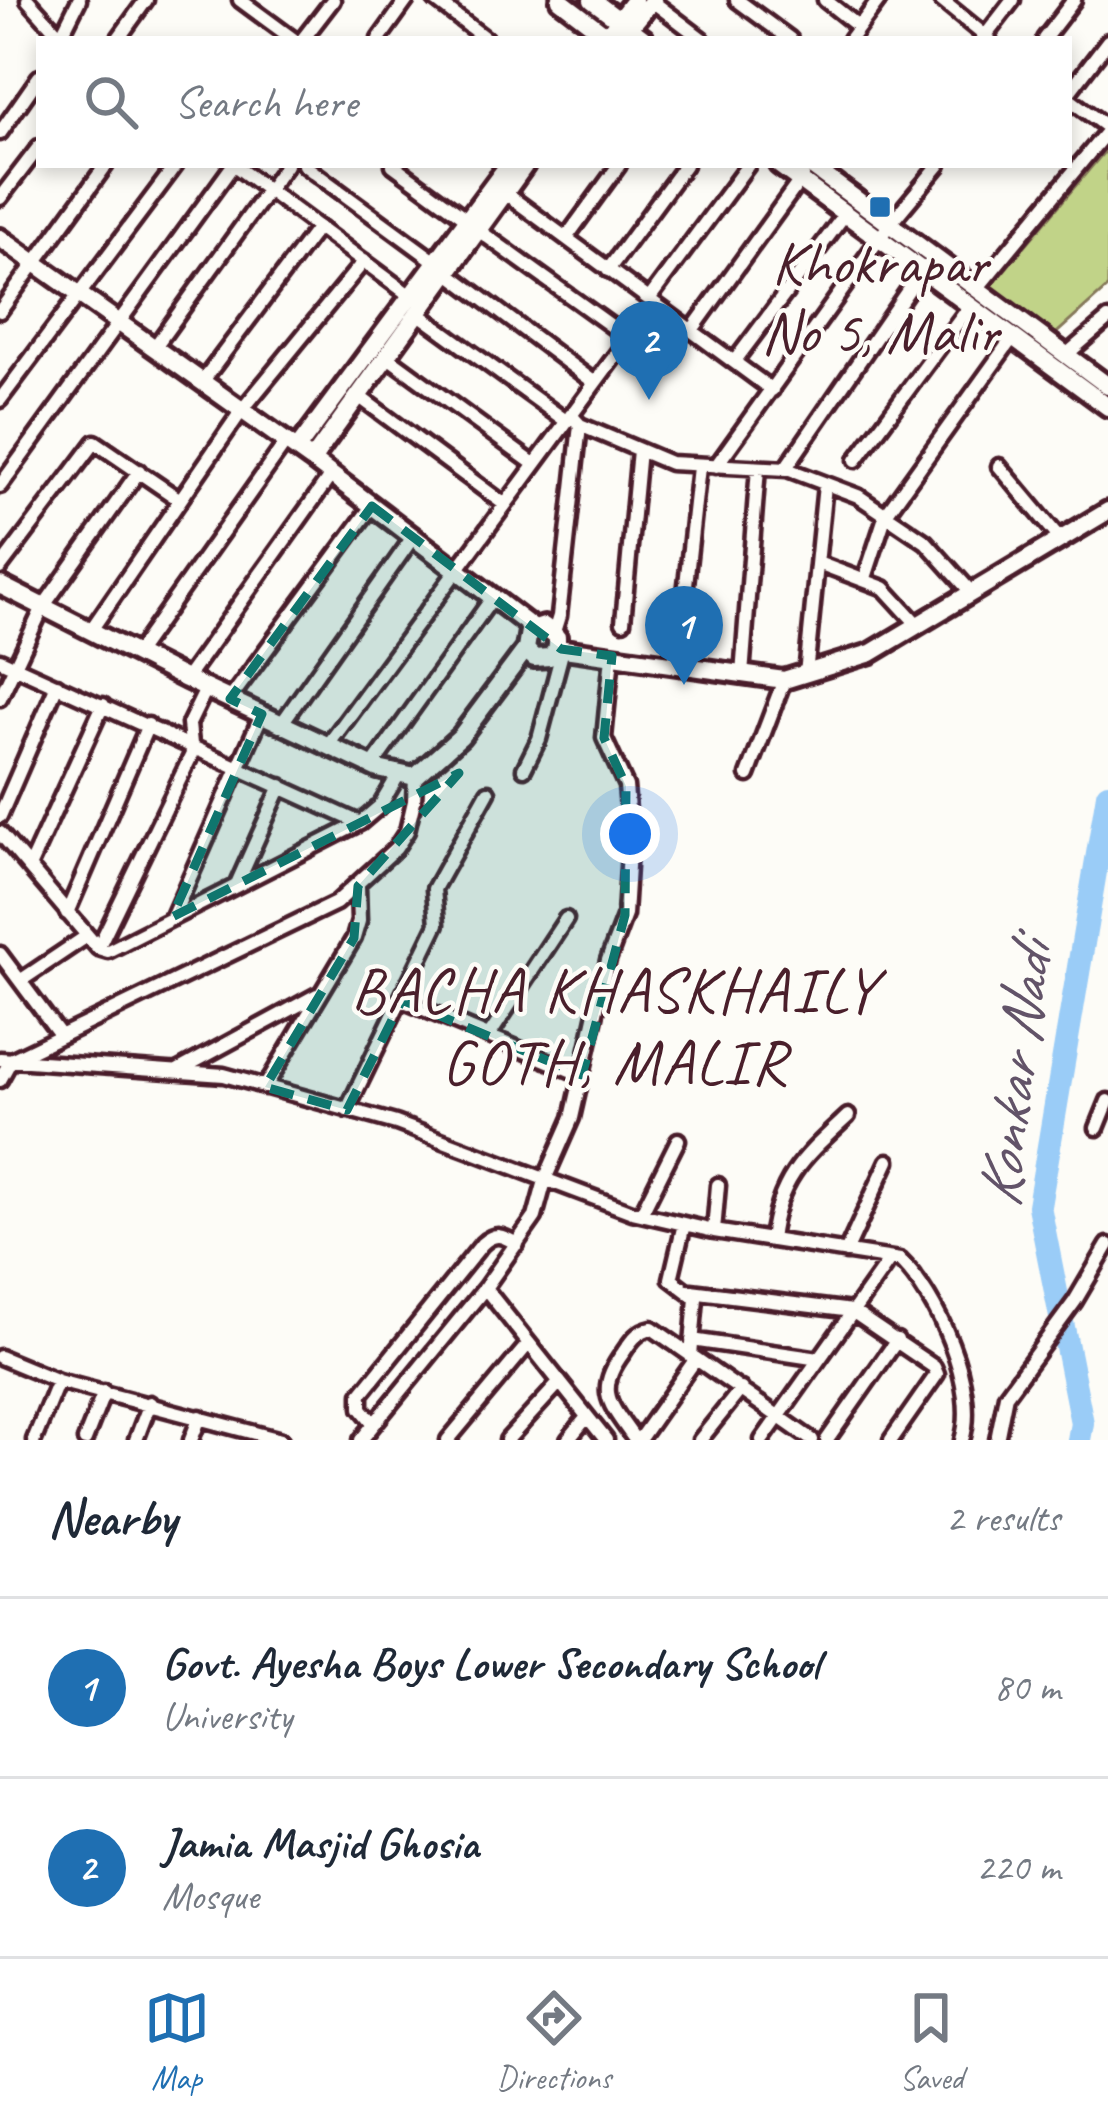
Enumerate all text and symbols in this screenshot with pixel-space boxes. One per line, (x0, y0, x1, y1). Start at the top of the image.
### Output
search box (36, 36, 1072, 168)
icon: search (78, 69, 144, 135)
text: Search here (174, 74, 357, 131)
marker: Khokrapar No 5, Malir (867, 194, 893, 220)
place label: Khokrapar No 5, Malir (761, 225, 1003, 370)
pin: 2 (610, 301, 688, 400)
pin: 1 (645, 586, 723, 685)
your location (600, 804, 660, 864)
water label: Konkar Nadi (959, 925, 1072, 1212)
district label: BACHA KHASKHAILY GOTH, MALIR (351, 951, 887, 1102)
text: Nearby (48, 1486, 176, 1550)
text: 2 results (946, 1494, 1060, 1543)
text: Govt. Ayesha Boys Lower Secondary School (162, 1635, 820, 1692)
text: 1 (78, 1663, 96, 1712)
text: 80 m (994, 1663, 1060, 1712)
text: University (162, 1692, 292, 1741)
text: Jamia Masjid Ghosia (162, 1815, 478, 1872)
text: 2 (78, 1843, 96, 1892)
text: 220 m (976, 1843, 1060, 1892)
text: Mosque (162, 1872, 259, 1921)
tab: Map (144, 1985, 210, 2099)
tab: Directions (497, 1985, 611, 2099)
tab: Saved (898, 1985, 964, 2099)

